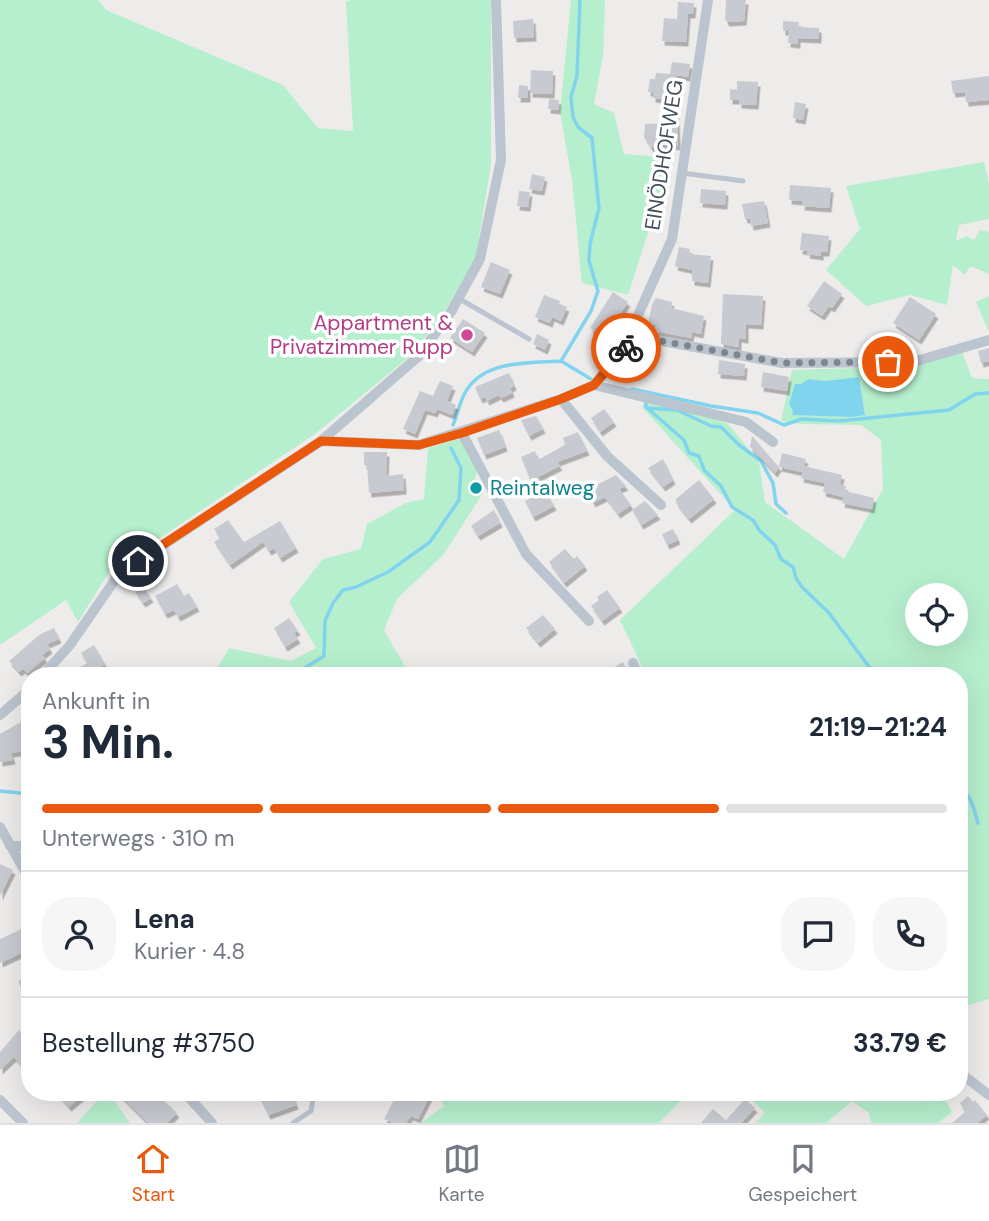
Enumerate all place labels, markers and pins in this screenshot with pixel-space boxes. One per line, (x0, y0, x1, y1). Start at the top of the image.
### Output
place label: Appartment & Privatzimmer Rupp (270, 309, 453, 361)
marker: Appartment & Privatzimmer Rupp (459, 327, 475, 343)
pin (858, 332, 918, 392)
place label: Reintalweg (490, 474, 595, 502)
marker: Reintalweg (468, 480, 484, 496)
pin (108, 531, 168, 591)

